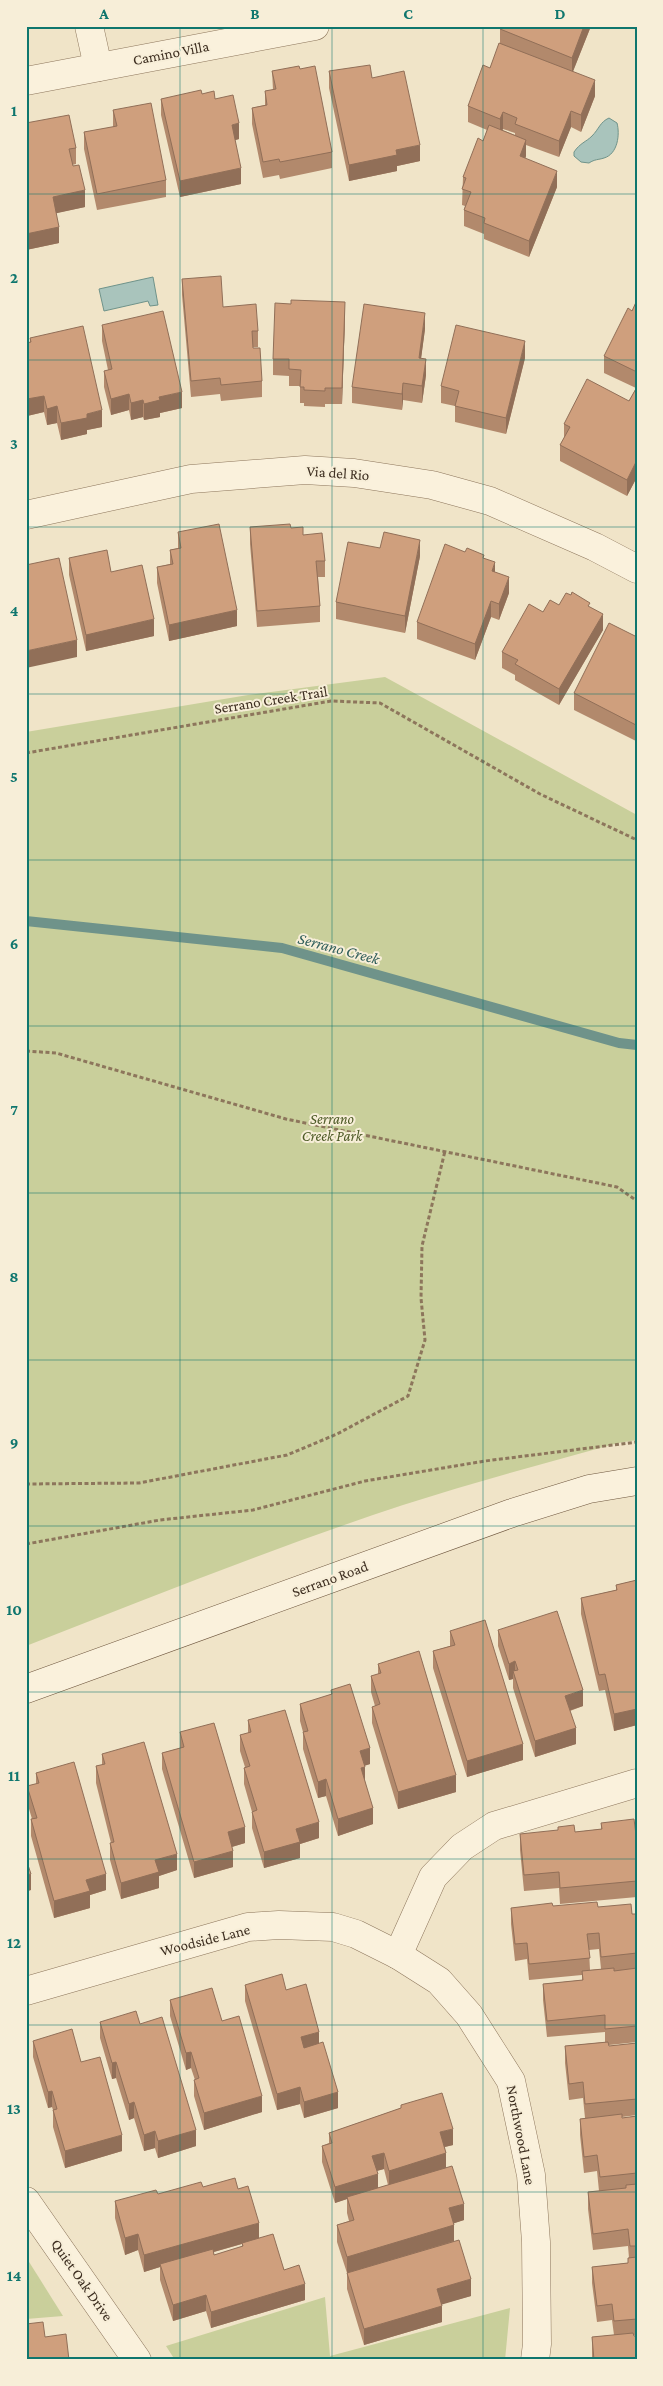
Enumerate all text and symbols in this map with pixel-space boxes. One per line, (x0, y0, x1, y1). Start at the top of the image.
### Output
text: A (98, 5, 109, 22)
text: B (250, 5, 260, 22)
text: C (403, 5, 413, 22)
text: D (554, 5, 566, 22)
street label: Camino Villa (132, 38, 210, 68)
text: 1 (11, 102, 17, 119)
text: 2 (10, 269, 18, 286)
text: 3 (10, 435, 18, 452)
street label: Via del Rio (306, 463, 370, 483)
text: 4 (10, 602, 19, 619)
street label: Serrano Creek Trail (213, 683, 329, 717)
text: 5 (10, 768, 18, 785)
water label: Serrano Creek (296, 929, 382, 968)
text: 6 (10, 935, 18, 952)
text: 7 (10, 1101, 18, 1118)
park label: Serrano Creek Park (302, 1111, 364, 1144)
text: 8 (9, 1268, 19, 1285)
text: 9 (10, 1434, 18, 1451)
street label: Serrano Road (290, 1558, 370, 1600)
text: 10 (6, 1601, 22, 1618)
text: 11 (8, 1767, 20, 1784)
street label: Woodside Lane (158, 1921, 252, 1959)
text: 12 (7, 1934, 21, 1951)
street label: Northwood Lane (504, 2084, 539, 2187)
text: 13 (7, 2100, 21, 2117)
street label: Quiet Oak Drive (48, 2236, 116, 2324)
text: 14 (7, 2267, 22, 2284)

